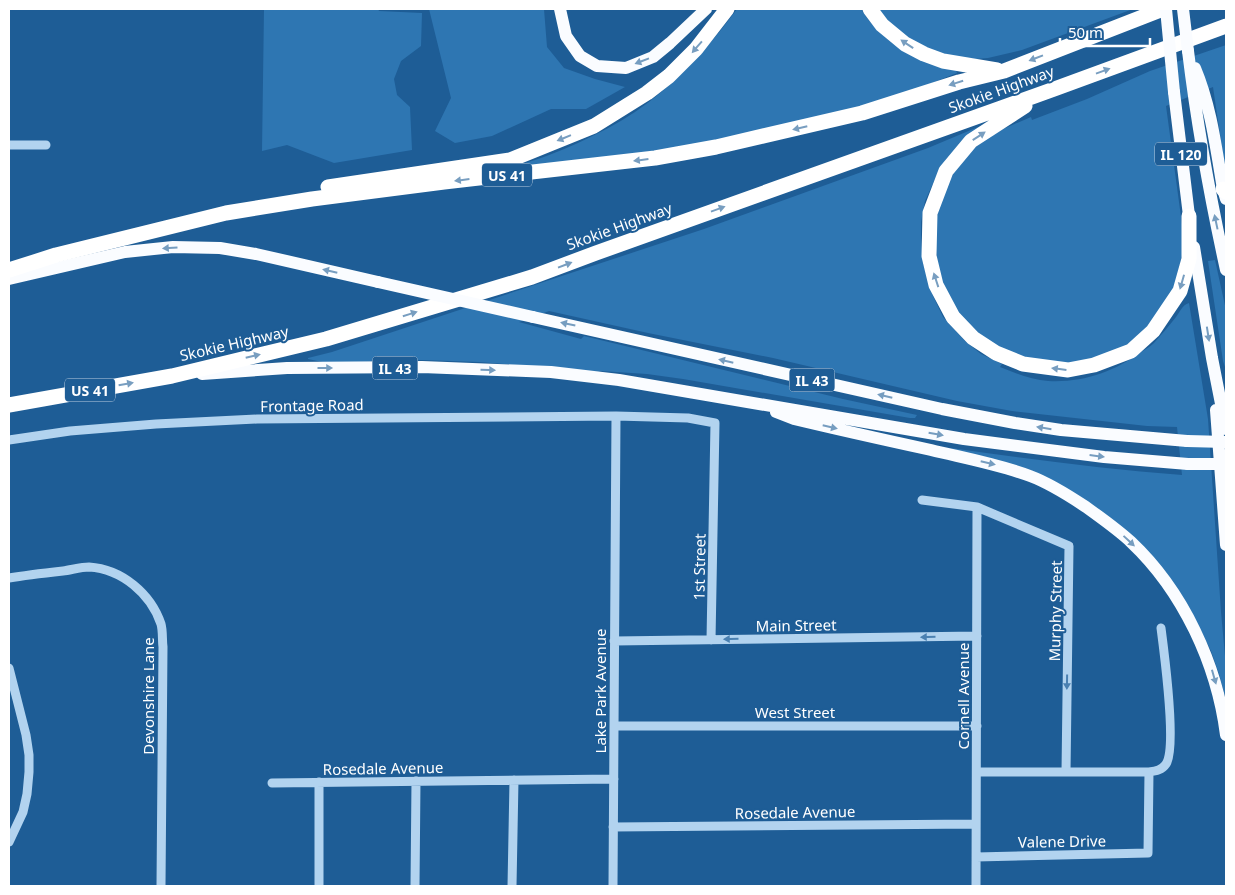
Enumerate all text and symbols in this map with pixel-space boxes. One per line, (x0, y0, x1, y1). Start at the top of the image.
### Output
scale bar (1060, 15, 1150, 47)
text: 50 m (1068, 22, 1103, 42)
one-way arrow (900, 39, 914, 49)
one-way arrow (692, 41, 703, 53)
one-way arrow (1028, 54, 1043, 62)
one-way arrow (635, 58, 649, 66)
street label: Skokie Highway (945, 61, 1057, 117)
one-way arrow (1095, 67, 1110, 74)
one-way arrow (949, 80, 964, 88)
one-way arrow (793, 124, 808, 132)
one-way arrow (972, 131, 986, 140)
one-way arrow (557, 134, 571, 142)
road number: IL 120 (1155, 142, 1207, 166)
one-way arrow (633, 156, 649, 164)
road number: US 41 (482, 164, 532, 186)
one-way arrow (454, 176, 470, 184)
street label: Skokie Highway (563, 198, 675, 254)
one-way arrow (710, 205, 725, 212)
one-way arrow (1211, 214, 1219, 230)
one-way arrow (162, 244, 178, 252)
one-way arrow (558, 261, 573, 269)
one-way arrow (323, 267, 338, 275)
one-way arrow (932, 273, 939, 288)
one-way arrow (1178, 274, 1186, 289)
one-way arrow (403, 309, 418, 317)
one-way arrow (560, 320, 575, 328)
street label: Skokie Highway (178, 321, 291, 365)
one-way arrow (1204, 326, 1212, 342)
one-way arrow (246, 352, 261, 360)
road number: IL 43 (372, 356, 418, 379)
one-way arrow (719, 357, 734, 365)
one-way arrow (318, 364, 334, 372)
one-way arrow (1051, 365, 1067, 373)
one-way arrow (480, 366, 496, 374)
road number: IL 43 (790, 368, 834, 392)
road number: US 41 (65, 378, 115, 402)
one-way arrow (118, 380, 133, 388)
one-way arrow (876, 392, 892, 400)
street label: Frontage Road (260, 394, 364, 416)
one-way arrow (822, 423, 837, 431)
one-way arrow (1036, 423, 1052, 431)
one-way arrow (929, 431, 945, 439)
one-way arrow (1090, 452, 1106, 460)
one-way arrow (981, 459, 996, 467)
street label: 1st Street (688, 533, 710, 601)
one-way arrow (1123, 535, 1135, 547)
street label: Murphy Street (1044, 560, 1066, 662)
street label: Main Street (755, 614, 837, 636)
street label: Lake Park Avenue (590, 629, 610, 753)
one-way arrow (920, 633, 936, 641)
one-way arrow (722, 636, 738, 644)
street label: Devonshire Lane (138, 637, 158, 755)
street label: Cornell Avenue (953, 643, 973, 749)
one-way arrow (1210, 670, 1218, 685)
one-way arrow (1063, 674, 1071, 690)
street label: West Street (755, 702, 836, 722)
street label: Rosedale Avenue (323, 757, 443, 779)
street label: Rosedale Avenue (735, 801, 855, 823)
street label: Valene Drive (1018, 830, 1106, 852)

